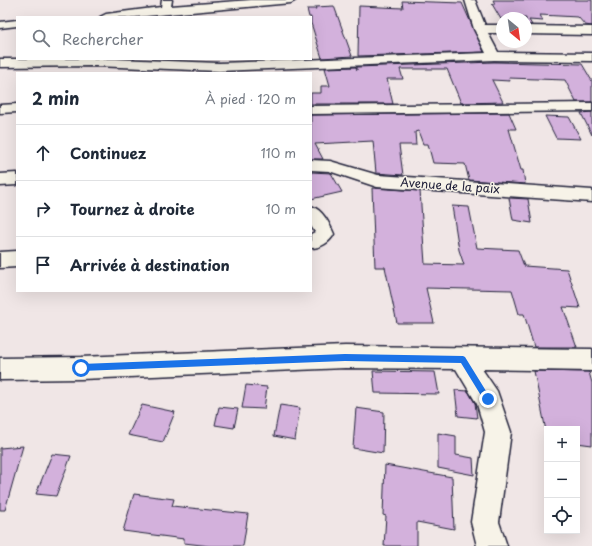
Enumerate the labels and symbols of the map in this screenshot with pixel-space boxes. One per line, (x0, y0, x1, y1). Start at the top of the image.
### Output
north arrow (496, 12, 532, 48)
street label: Avenue de la paix (400, 173, 500, 197)
route start (72, 359, 90, 377)
route end (479, 390, 497, 408)

